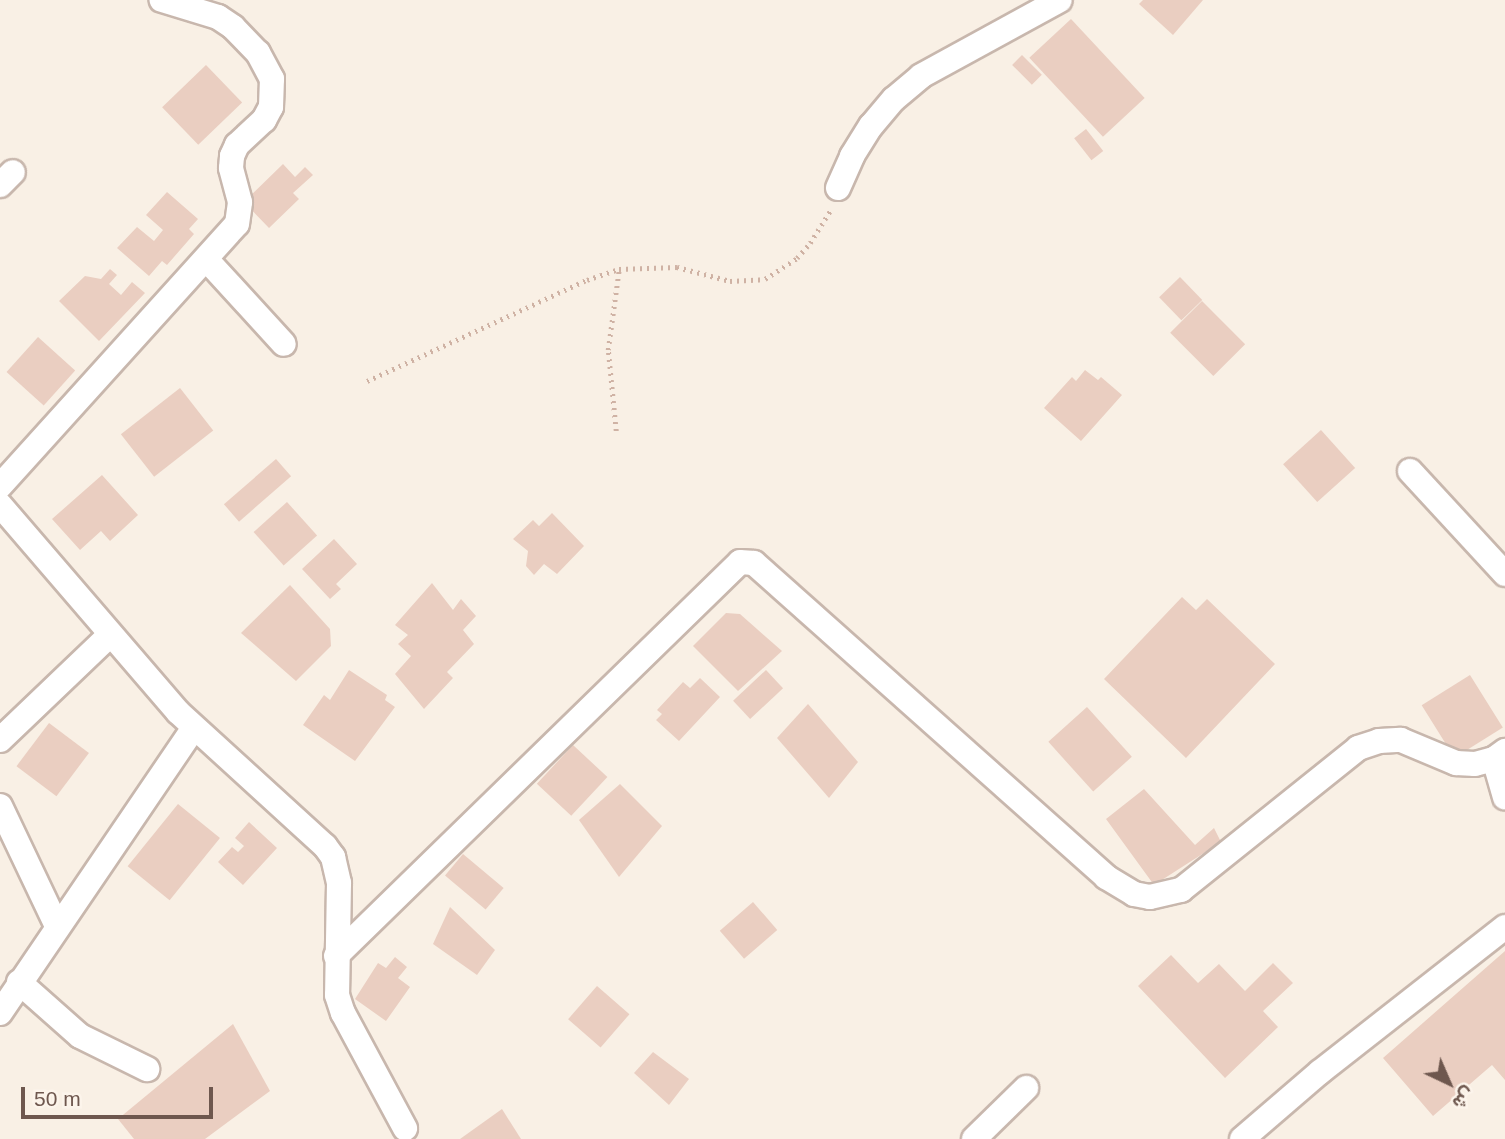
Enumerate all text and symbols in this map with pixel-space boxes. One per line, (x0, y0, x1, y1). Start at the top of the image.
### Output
north arrow (1414, 1048, 1484, 1118)
scale bar (24, 1072, 217, 1116)
text: ش (1448, 1083, 1479, 1114)
text: 50 m (34, 1087, 81, 1110)

